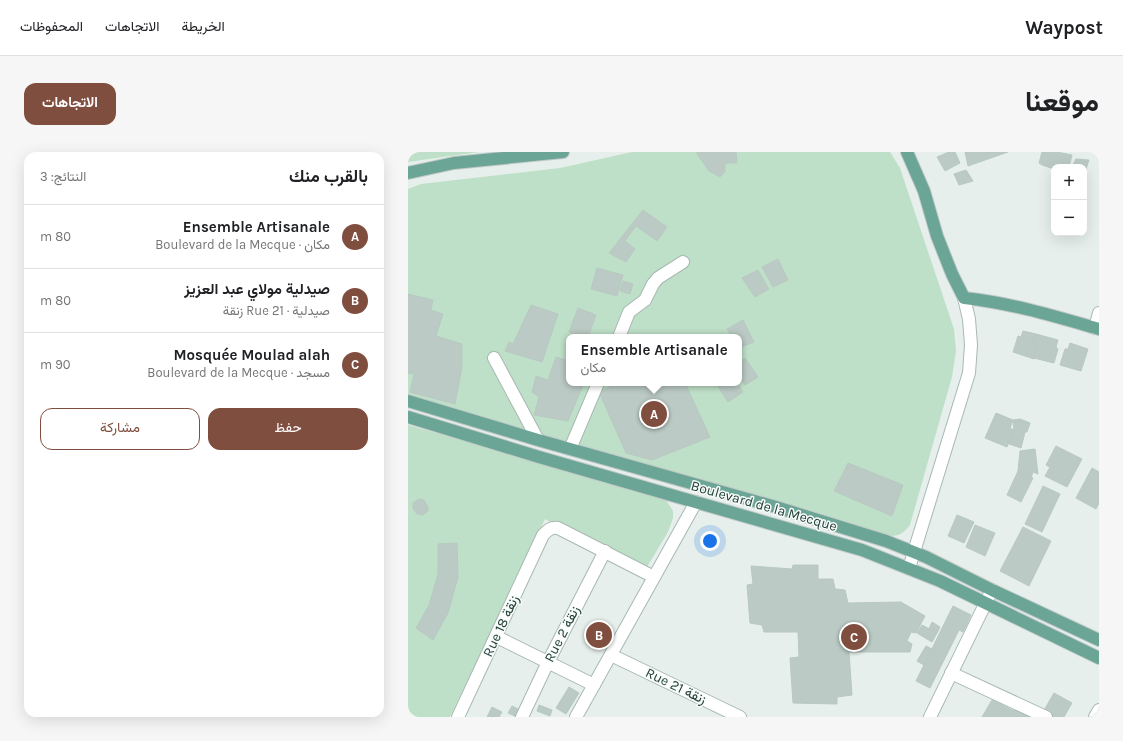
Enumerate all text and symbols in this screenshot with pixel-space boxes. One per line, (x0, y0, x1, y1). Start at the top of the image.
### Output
text: Waypost (1025, 17, 1103, 39)
text: المحفوظات (20, 18, 83, 35)
text: الاتجاهات (105, 18, 159, 35)
text: الخريطة (181, 18, 225, 35)
button: الاتجاهات (24, 83, 116, 125)
text: موقعنا (1025, 85, 1099, 118)
map controls (1051, 164, 1087, 236)
button: + (1051, 164, 1087, 200)
text: بالقرب منك (289, 166, 368, 186)
text: النتائج: 3 (40, 169, 86, 184)
button: − (1051, 200, 1087, 236)
text: Ensemble Artisanale (183, 218, 330, 236)
text: 80 m (40, 229, 71, 244)
text: A (351, 229, 359, 244)
text: مكان · Boulevard de la Mecque (155, 237, 330, 252)
text: صيدلية مولاي عبد العزيز (184, 280, 330, 298)
text: 80 m (40, 293, 71, 308)
text: B (351, 293, 359, 308)
text: صيدلية · Rue 21 زنقة (223, 303, 330, 318)
popup (566, 334, 742, 386)
text: Ensemble Artisanale (580, 341, 728, 359)
text: Mosquée Moulad alah (173, 346, 330, 364)
text: 90 m (40, 357, 71, 372)
text: C (351, 357, 359, 372)
text: مكان (580, 360, 606, 375)
text: مسجد · Boulevard de la Mecque (147, 365, 330, 380)
pin: A (641, 399, 667, 429)
button: مشاركة (40, 408, 200, 450)
button: حفظ (208, 408, 368, 450)
street label: Boulevard de la Mecque (689, 477, 839, 535)
your location (700, 531, 720, 551)
street label: Rue 18 زنقة (479, 592, 523, 660)
street label: Rue 2 زنقة (541, 603, 584, 665)
pin: B (586, 620, 612, 650)
pin: C (841, 622, 867, 652)
street label: Rue 21 زنقة (643, 664, 709, 708)

